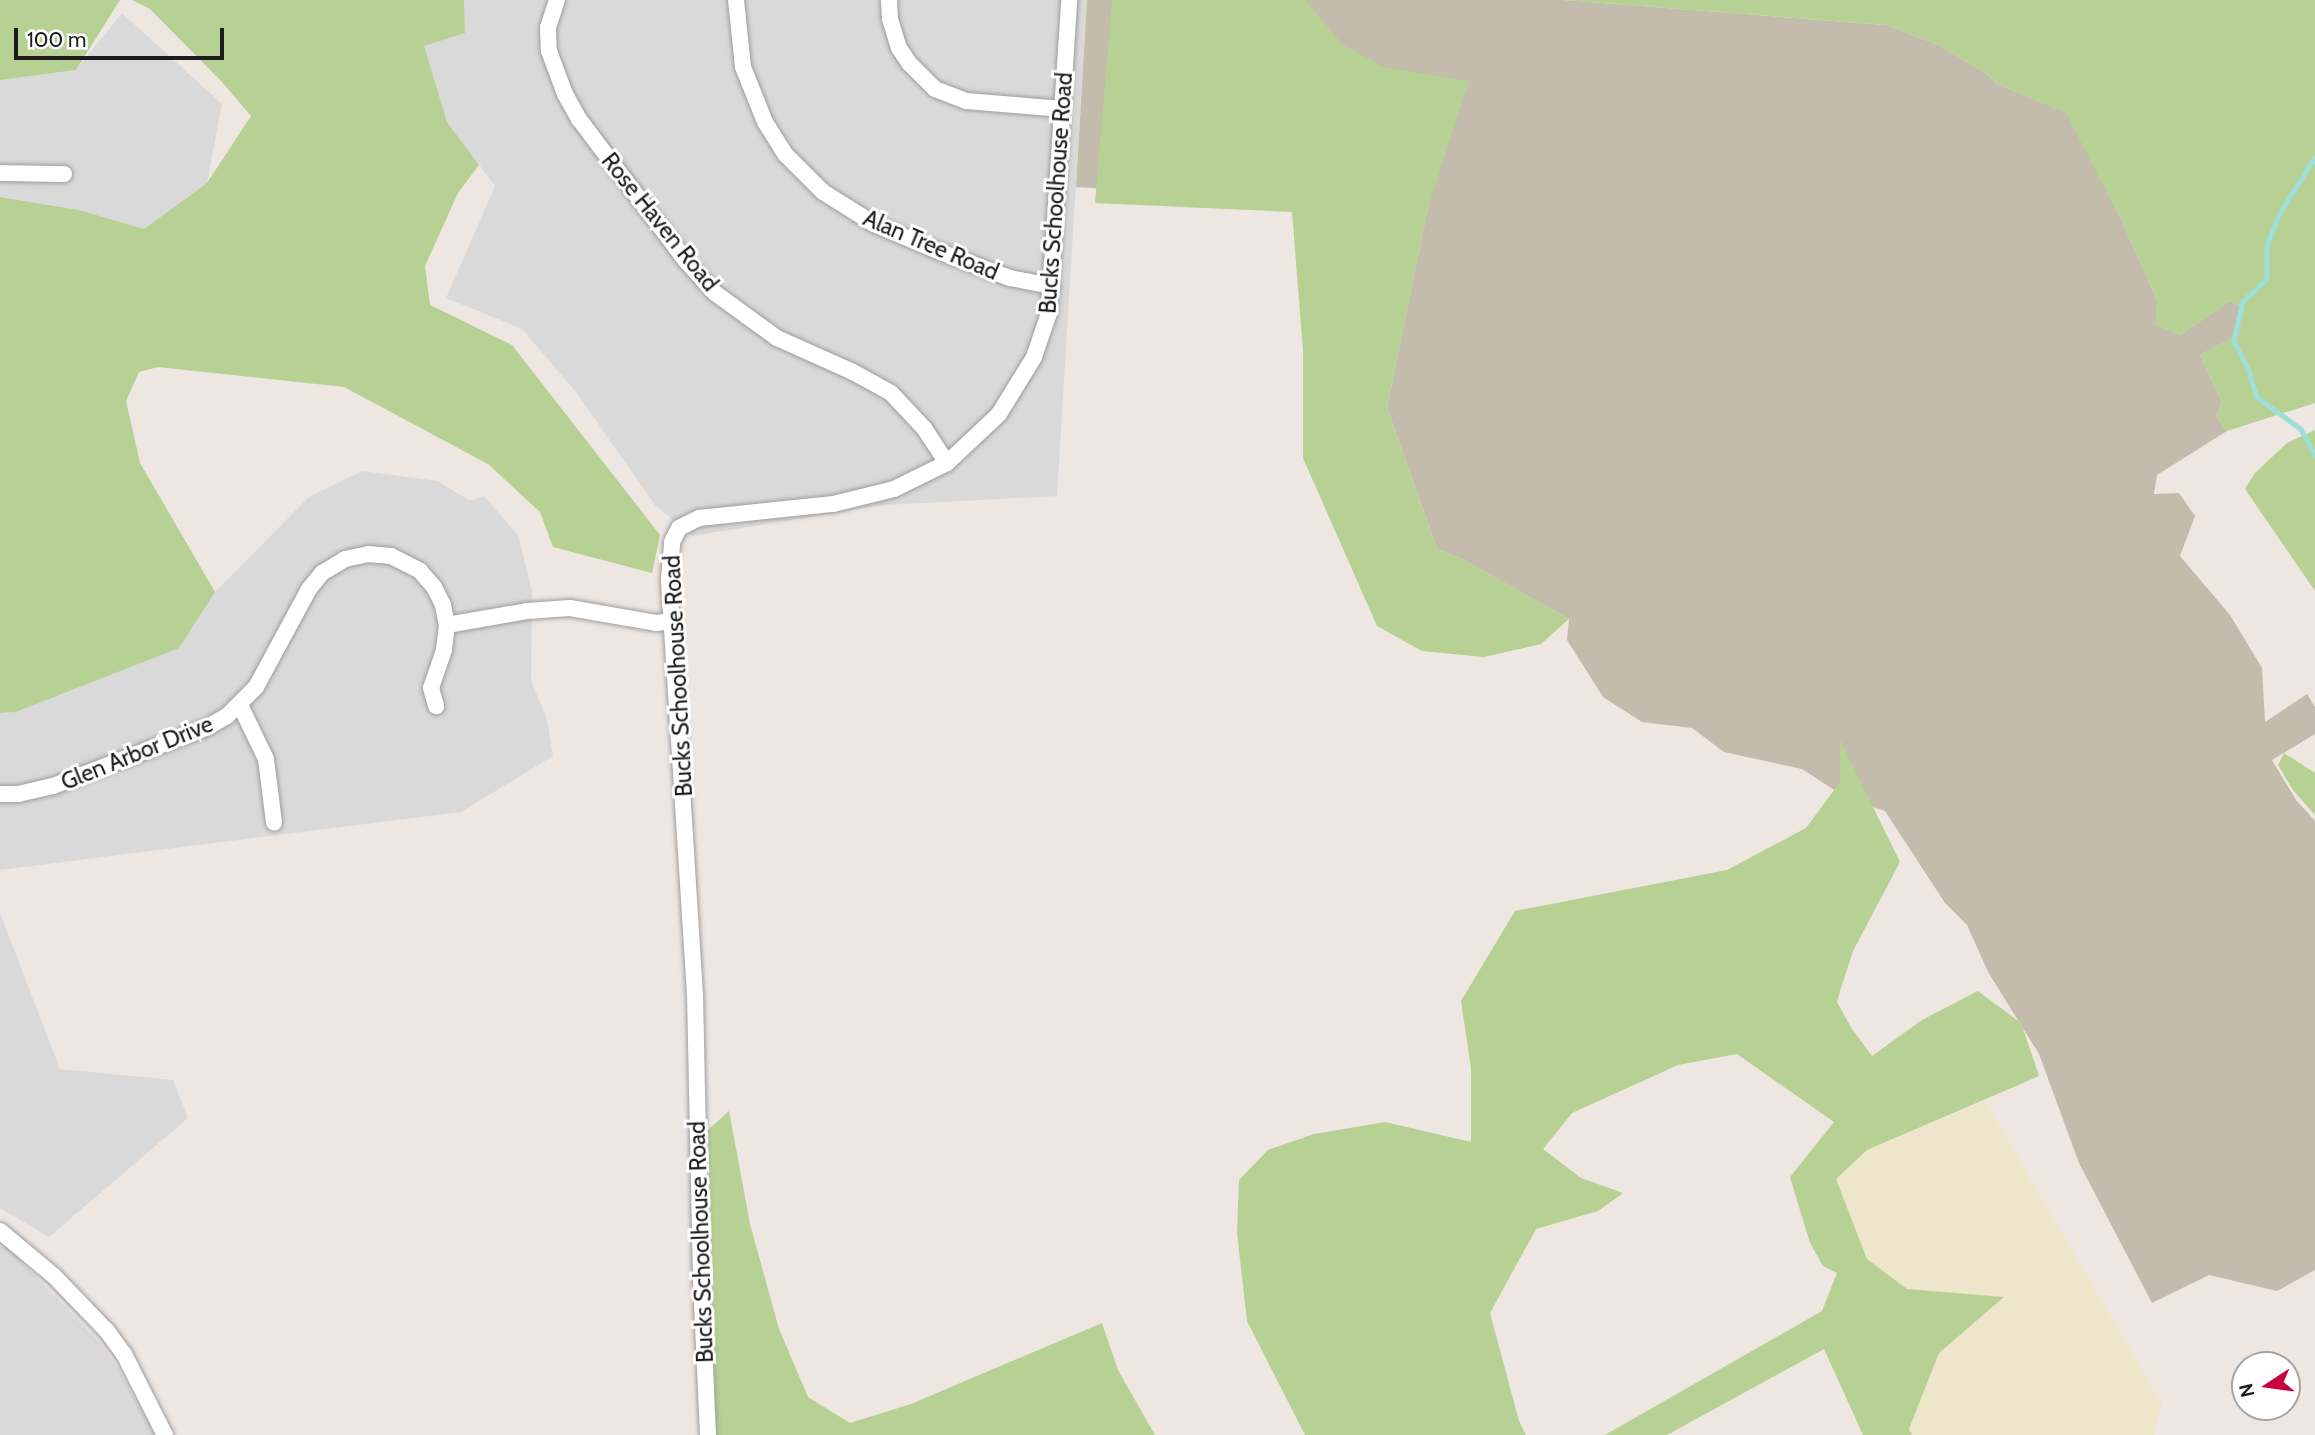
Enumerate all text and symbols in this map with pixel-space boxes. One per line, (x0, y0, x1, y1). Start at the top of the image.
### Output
scale bar (18, 14, 228, 58)
text: 100 m (27, 27, 86, 52)
street label: Bucks Schoolhouse Road (1034, 71, 1078, 315)
street label: Rose Haven Road (596, 147, 724, 297)
street label: Alan Tree Road (859, 204, 1003, 286)
street label: Bucks Schoolhouse Road (658, 555, 698, 797)
street label: Glen Arbor Drive (57, 710, 217, 796)
street label: Bucks Schoolhouse Road (683, 1121, 719, 1363)
north arrow (2231, 1351, 2301, 1421)
text: N (2234, 1381, 2260, 1400)

